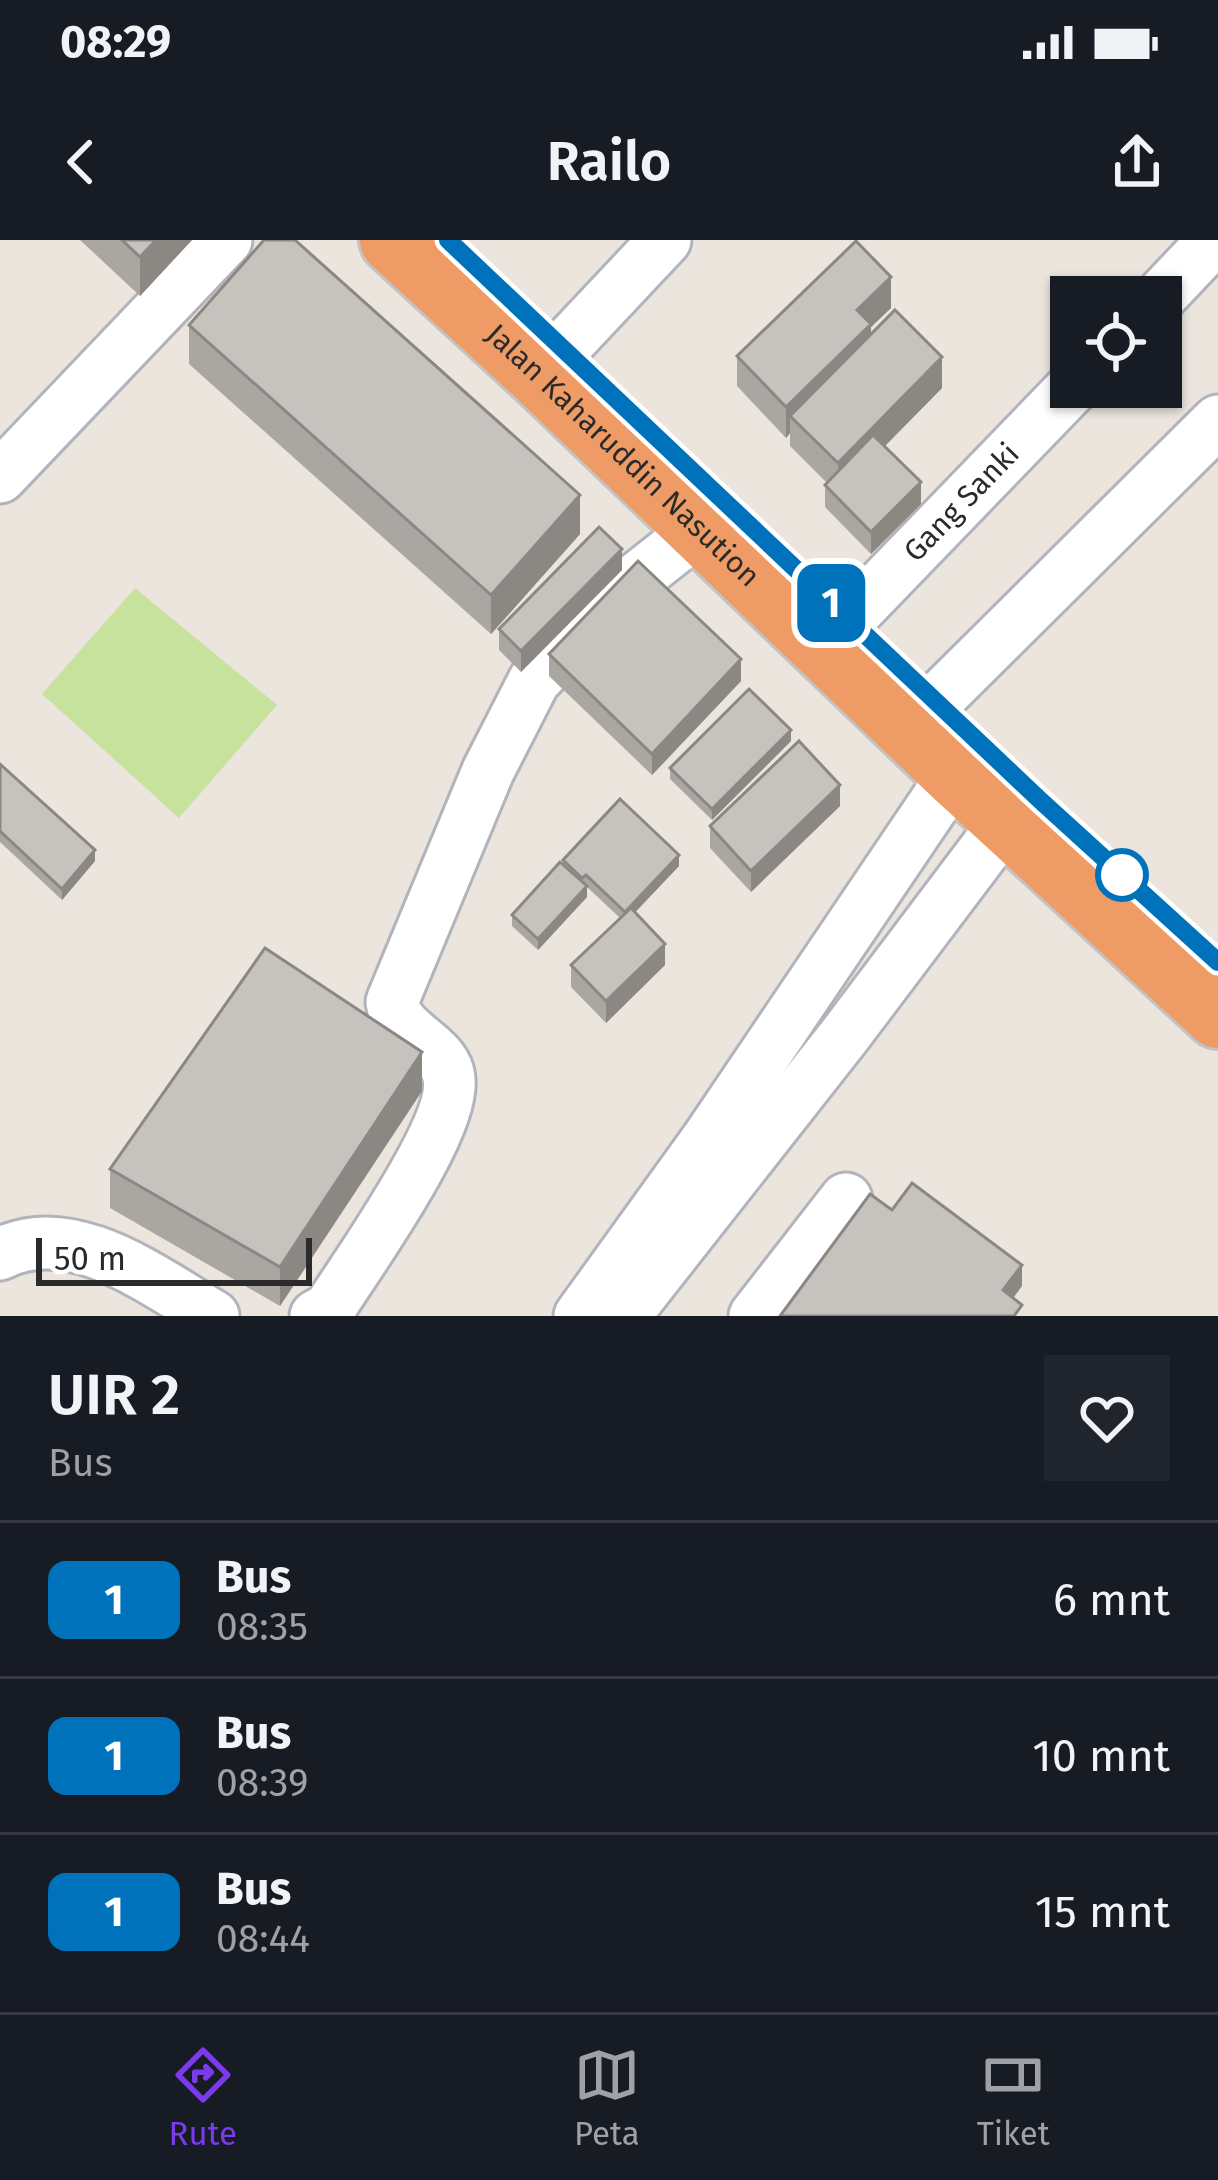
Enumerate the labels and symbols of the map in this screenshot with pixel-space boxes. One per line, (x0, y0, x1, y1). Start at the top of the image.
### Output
street label: Jalan Kaharuddin Nasution (478, 316, 767, 594)
street label: Gang Sanki (896, 436, 1027, 569)
line badge: 1 (792, 564, 870, 642)
unlabelled marker (1097, 850, 1147, 900)
scale bar (36, 1232, 312, 1285)

